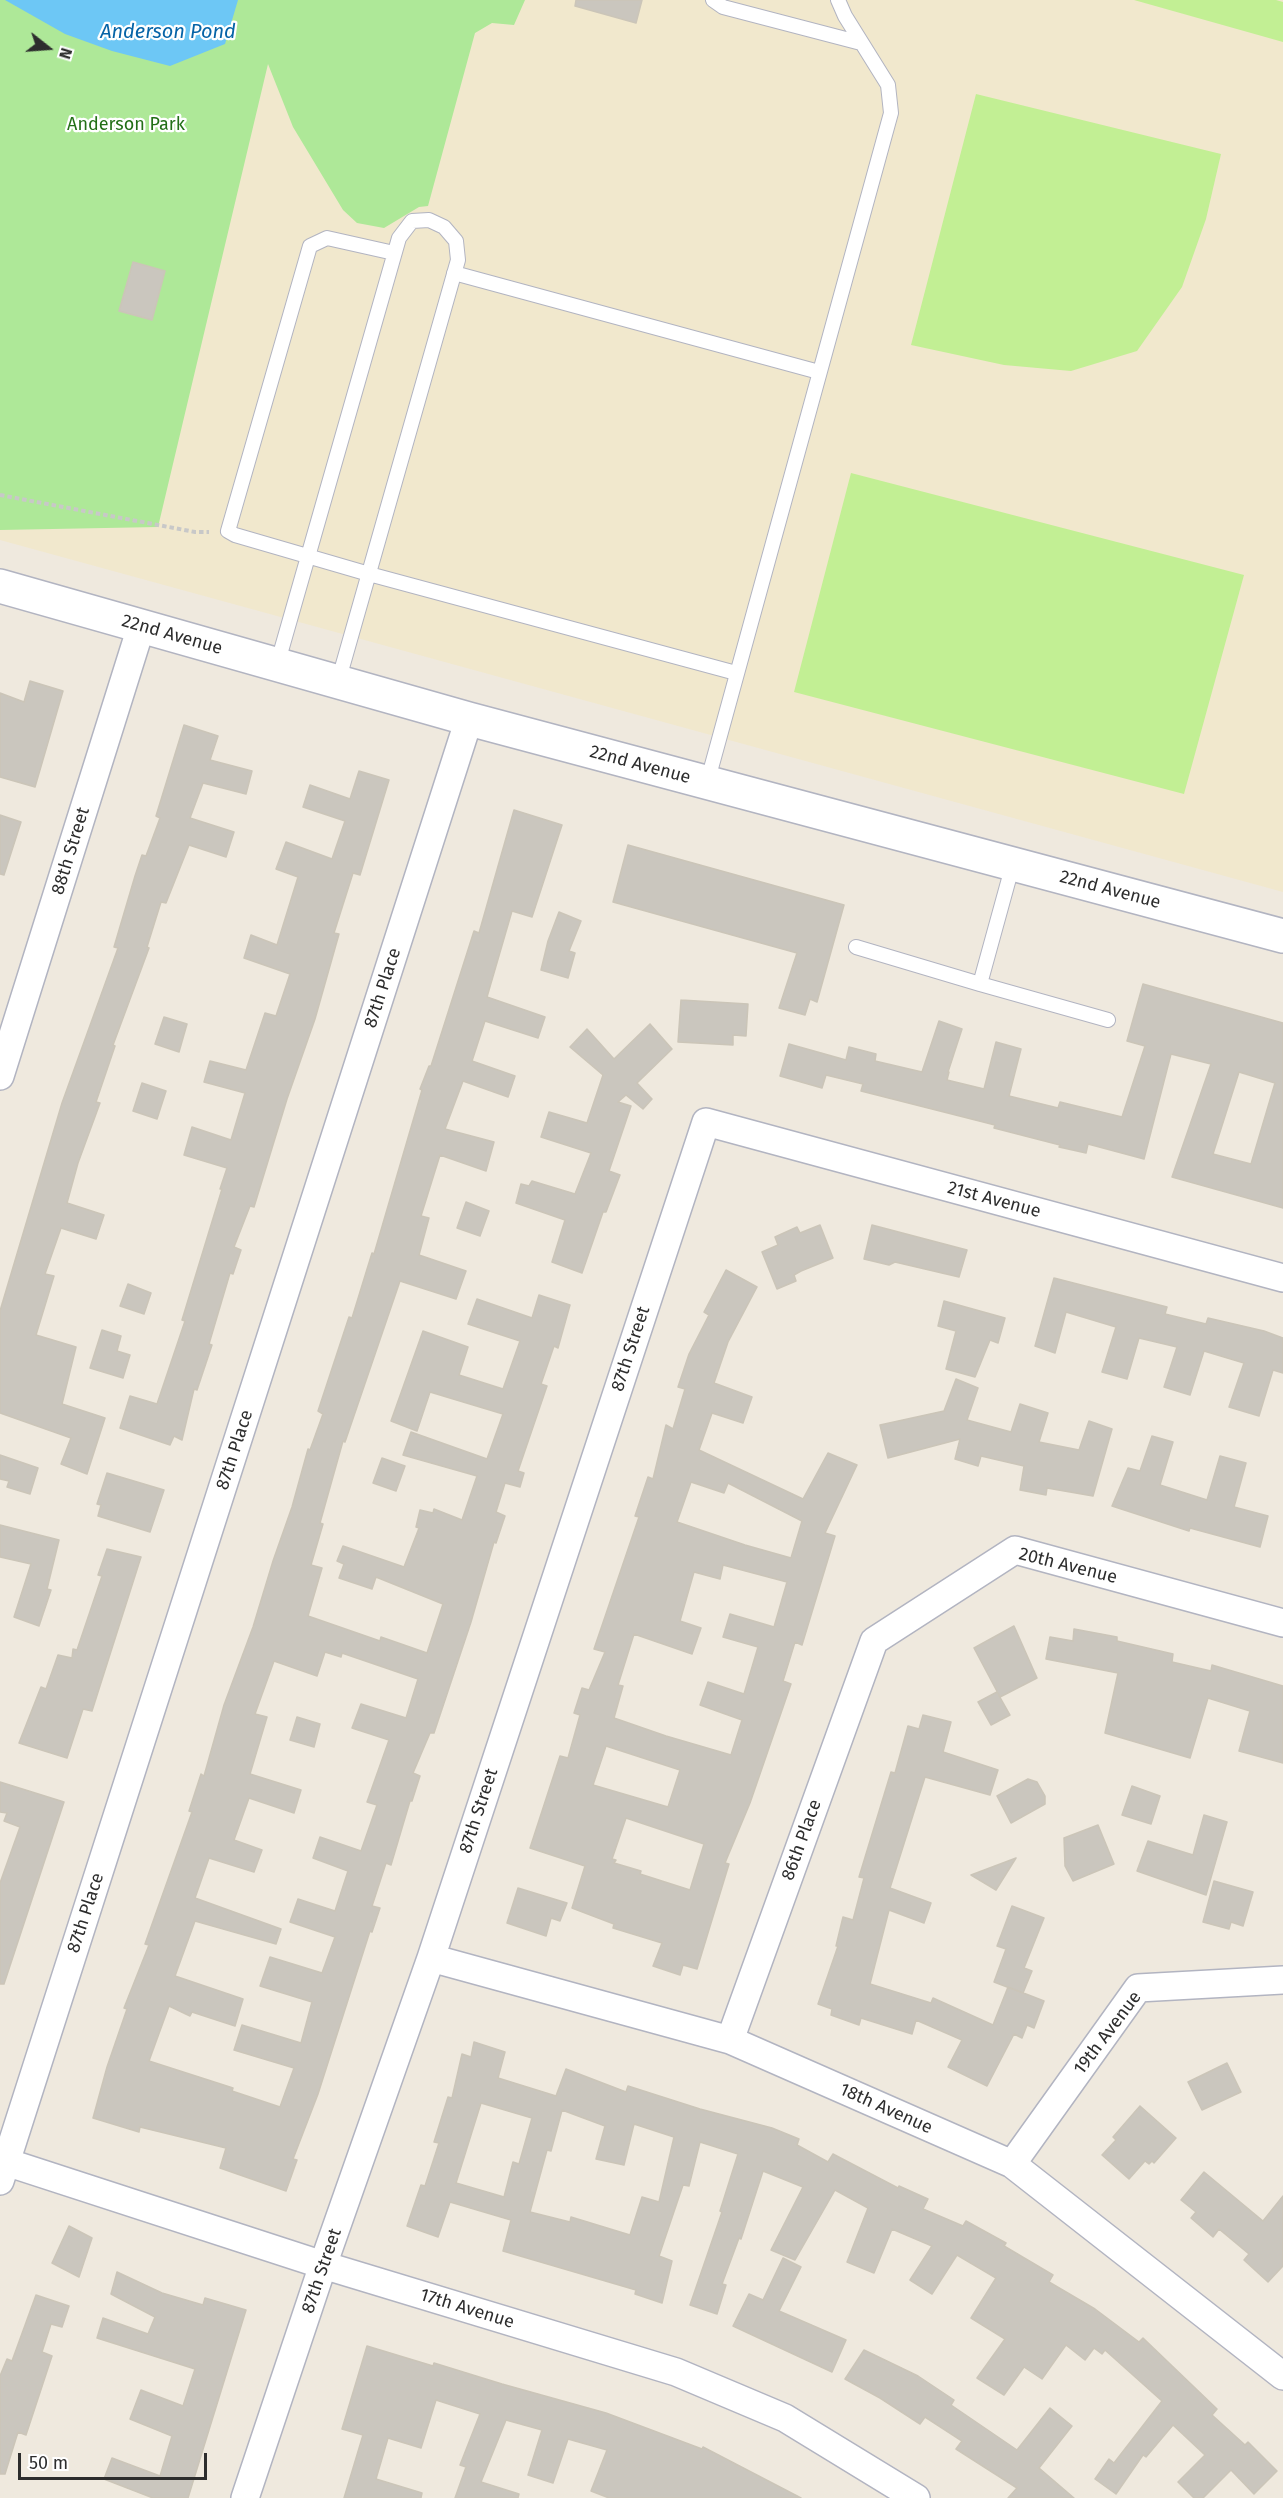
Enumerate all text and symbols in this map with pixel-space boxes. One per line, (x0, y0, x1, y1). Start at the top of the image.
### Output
north arrow (18, 18, 78, 78)
water label: Anderson Pond (100, 20, 236, 44)
text: N (55, 46, 76, 61)
park label: Anderson Park (67, 114, 185, 136)
street label: 22nd Avenue (119, 610, 225, 660)
street label: 22nd Avenue (587, 741, 693, 789)
street label: 88th Street (47, 805, 95, 897)
street label: 22nd Avenue (1057, 866, 1163, 914)
street label: 87th Place (360, 945, 406, 1031)
street label: 21st Avenue (945, 1177, 1043, 1223)
street label: 87th Street (607, 1304, 655, 1394)
street label: 87th Place (212, 1407, 258, 1493)
street label: 20th Avenue (1017, 1543, 1119, 1589)
street label: 87th Street (455, 1766, 503, 1856)
street label: 86th Place (777, 1797, 827, 1883)
street label: 87th Place (63, 1870, 109, 1956)
street label: 19th Avenue (1070, 1987, 1146, 2079)
street label: 18th Avenue (836, 2079, 936, 2139)
street label: 87th Street (297, 2226, 347, 2316)
street label: 17th Avenue (417, 2284, 517, 2334)
scale bar (21, 2441, 210, 2479)
text: 50 m (29, 2452, 68, 2474)

